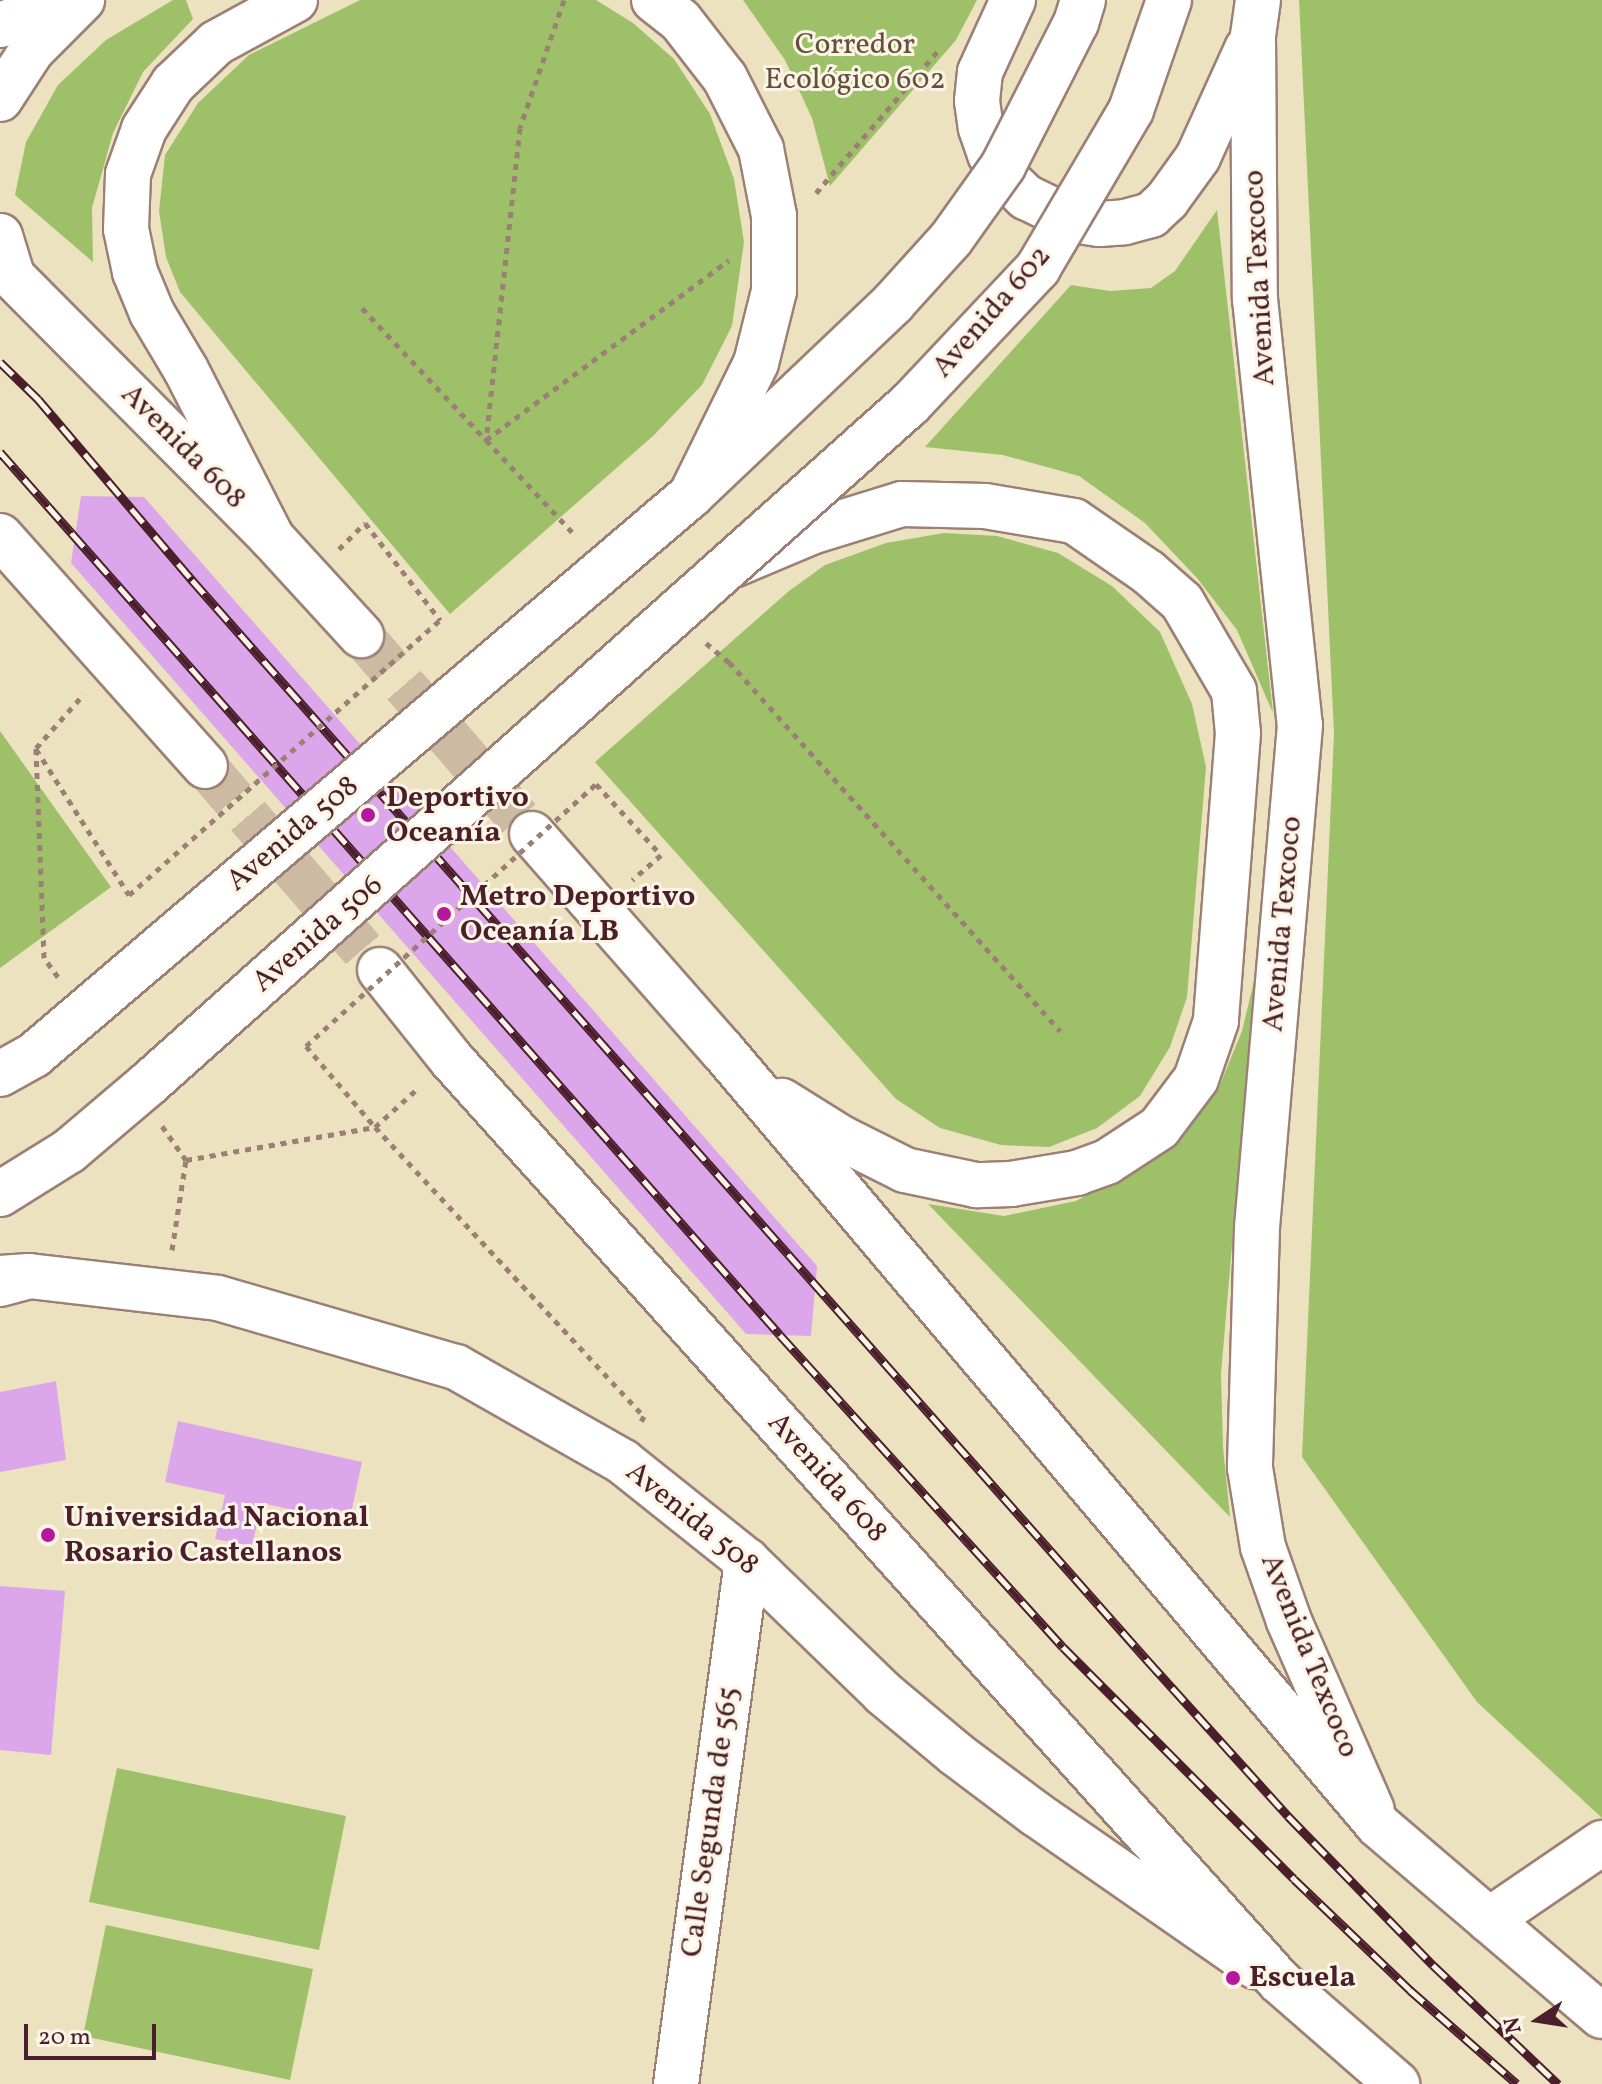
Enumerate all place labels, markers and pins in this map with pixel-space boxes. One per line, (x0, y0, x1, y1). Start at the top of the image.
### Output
place label: Deportivo Oceanía (386, 780, 529, 850)
marker: Deportivo Oceanía (357, 804, 379, 826)
place label: Metro Deportivo Oceanía LB (460, 879, 695, 950)
marker: Metro Deportivo Oceanía LB (435, 905, 453, 923)
place label: Universidad Nacional Rosario Castellanos (64, 1500, 369, 1570)
marker: Universidad Nacional Rosario Castellanos (39, 1526, 57, 1544)
place label: Escuela (1249, 1960, 1356, 1996)
marker: Escuela (1224, 1969, 1242, 1987)

